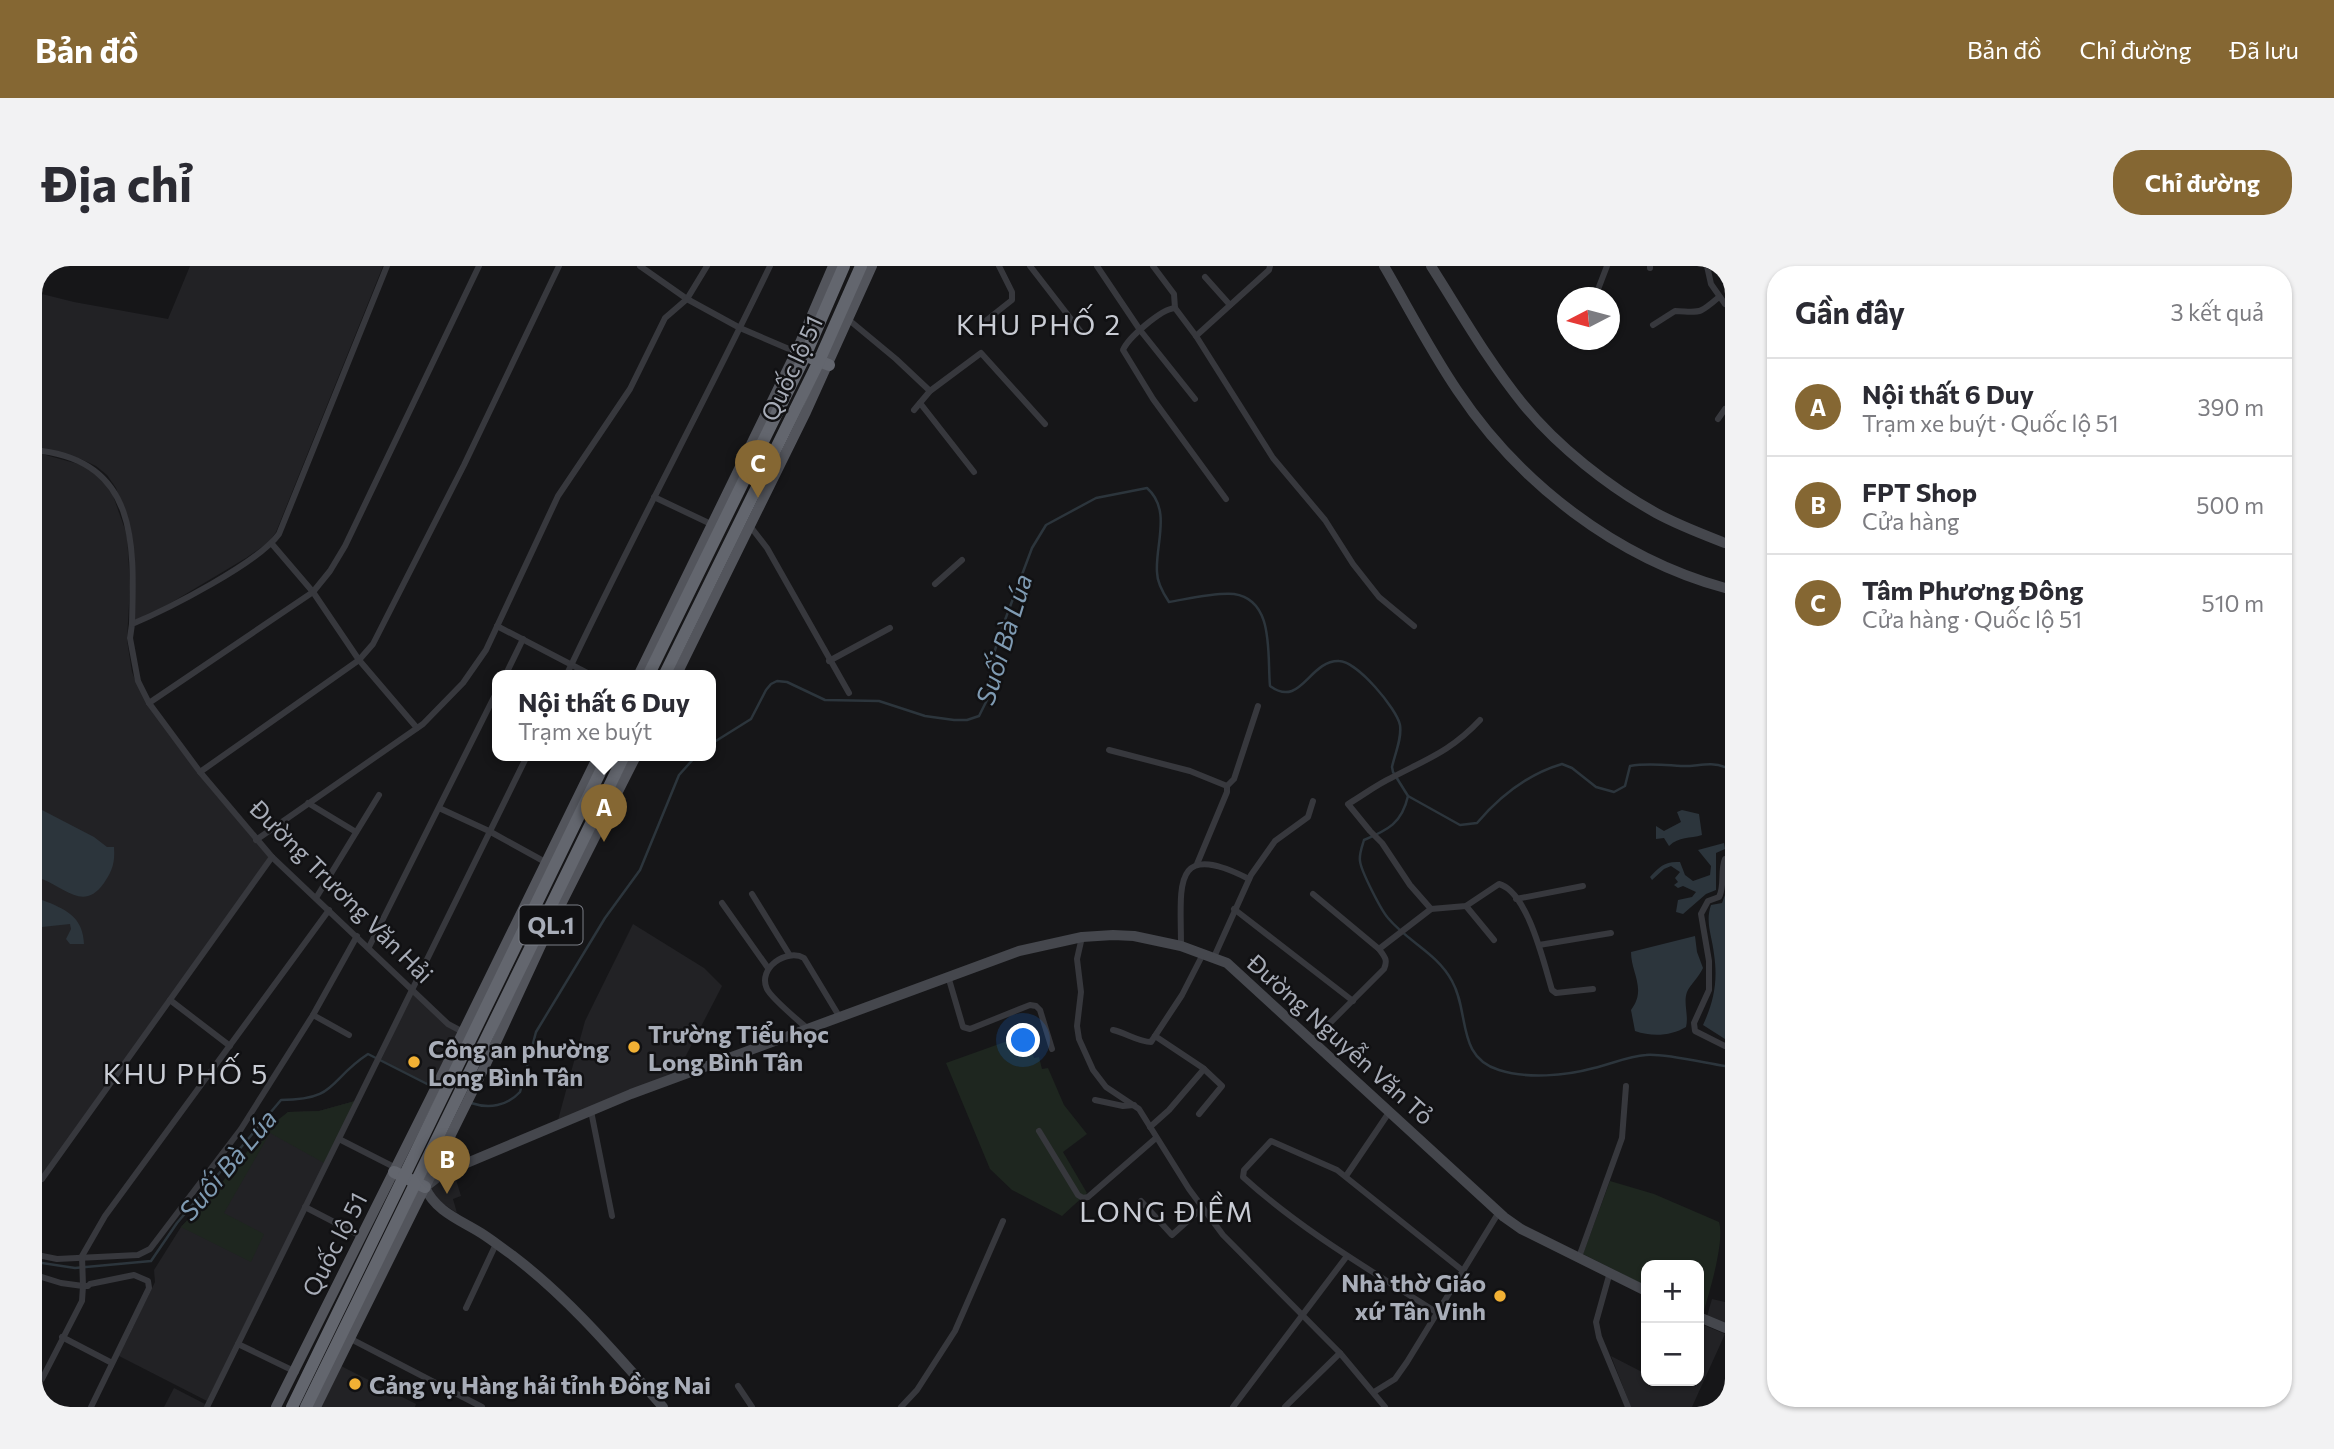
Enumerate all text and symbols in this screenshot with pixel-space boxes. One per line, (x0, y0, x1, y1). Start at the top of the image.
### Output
text: Bản đồ (35, 29, 138, 70)
text: Bản đồ (1967, 35, 2042, 64)
text: Chỉ đường (2080, 35, 2191, 64)
text: Đã lưu (2229, 35, 2299, 64)
button: Chỉ đường (2113, 150, 2292, 215)
text: Địa chỉ (42, 152, 193, 212)
north arrow (1557, 287, 1620, 350)
text: Gần đây (1795, 293, 1905, 330)
text: 3 kết quả (2171, 298, 2264, 326)
district label: KHU PHỐ 2 (956, 304, 1122, 341)
street label: Quốc lộ 51 (754, 311, 828, 425)
text: Nội thất 6 Duy (1862, 378, 2034, 409)
text: A (1810, 393, 1826, 421)
text: 390 m (2197, 393, 2264, 421)
text: Trạm xe buýt · Quốc lộ 51 (1862, 409, 2119, 437)
pin: C (735, 440, 781, 498)
text: FPT Shop (1862, 476, 1977, 507)
text: B (1810, 491, 1826, 519)
text: 500 m (2196, 491, 2264, 519)
text: Cửa hàng (1862, 507, 1960, 535)
water label: Suối Bà Lúa (968, 570, 1038, 708)
text: Tâm Phương Đông (1862, 574, 2084, 605)
text: C (1810, 589, 1826, 617)
text: 510 m (2201, 589, 2264, 617)
text: Cửa hàng · Quốc lộ 51 (1862, 605, 2082, 633)
popup (492, 670, 716, 761)
text: Nội thất 6 Duy (518, 686, 690, 717)
text: Trạm xe buýt (518, 717, 652, 745)
pin: A (581, 784, 627, 842)
street label: Đường Trương Văn Hải (244, 793, 439, 988)
road number: QL.1 (519, 905, 582, 944)
street label: Đường Nguyễn Văn Tỏ (1241, 947, 1440, 1130)
place label: Trường Tiểu học Long Bình Tân (648, 1019, 829, 1076)
your location (1006, 1023, 1040, 1057)
place label: Công an phường Long Bình Tân (428, 1034, 609, 1091)
marker: Trường Tiểu học Long Bình Tân (626, 1039, 642, 1055)
district label: KHU PHỐ 5 (103, 1053, 269, 1090)
marker: Công an phường Long Bình Tân (406, 1054, 422, 1070)
water label: Suối Bà Lúa (172, 1102, 282, 1226)
pin: B (424, 1136, 470, 1194)
street label: Quốc lộ 51 (295, 1187, 373, 1301)
district label: LONG ĐIỀM (1079, 1191, 1255, 1228)
map controls (1641, 1260, 1704, 1386)
button: + (1641, 1260, 1704, 1323)
place label: Nhà thờ Giáo xứ Tân Vinh (1341, 1268, 1486, 1325)
marker: Nhà thờ Giáo xứ Tân Vinh (1492, 1288, 1508, 1304)
button: − (1641, 1323, 1704, 1386)
place label: Cảng vụ Hàng hải tỉnh Đồng Nai (369, 1370, 711, 1399)
marker: Cảng vụ Hàng hải tỉnh Đồng Nai (347, 1376, 363, 1392)

